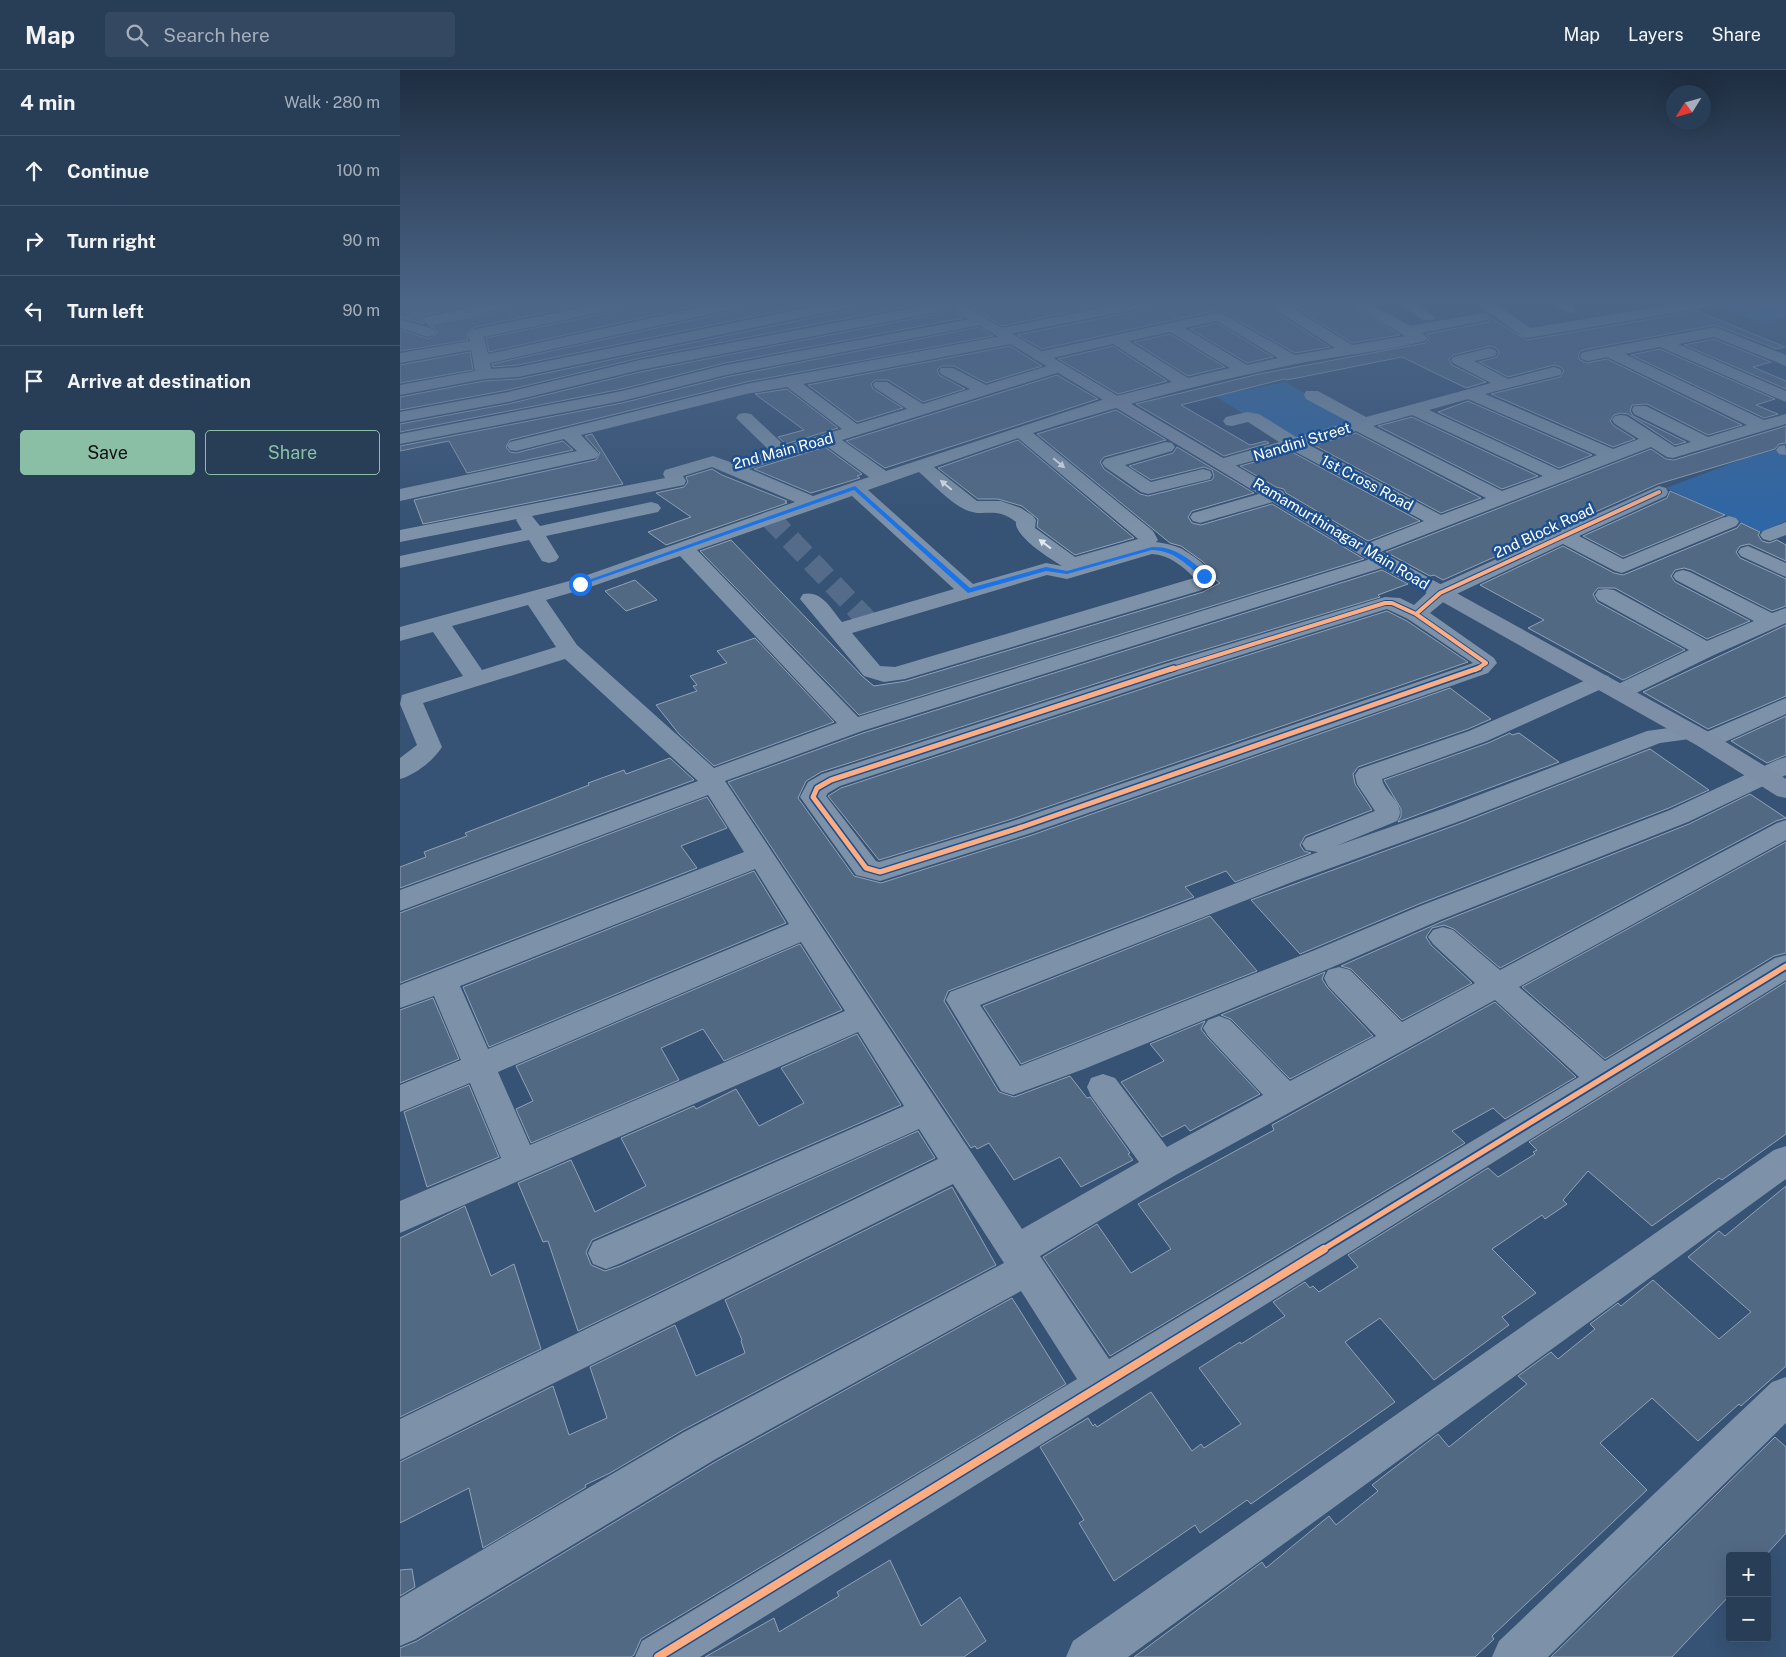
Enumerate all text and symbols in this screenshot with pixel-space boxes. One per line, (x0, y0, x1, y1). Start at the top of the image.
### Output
search box (105, 12, 455, 57)
text: Map (25, 21, 75, 49)
icon: search (123, 21, 151, 49)
text: Search here (163, 24, 270, 46)
text: Map (1564, 24, 1600, 45)
text: Layers (1628, 24, 1684, 45)
text: Share (1712, 24, 1761, 45)
north arrow (1666, 85, 1711, 130)
text: 4 min (20, 90, 75, 115)
text: Walk · 280 m (284, 93, 380, 112)
icon: ahead (20, 157, 48, 185)
text: Continue (67, 160, 149, 182)
text: 100 m (336, 161, 380, 180)
icon: right (20, 227, 48, 255)
text: Turn right (67, 230, 156, 252)
text: 90 m (343, 231, 380, 250)
icon: left (20, 297, 48, 325)
text: Turn left (67, 300, 144, 322)
text: 90 m (343, 301, 380, 320)
icon: arrive (20, 367, 48, 395)
text: Arrive at destination (67, 370, 251, 392)
street label: Nandini Street (1251, 419, 1353, 464)
street label: 2nd Main Road (731, 429, 835, 472)
button: Save (20, 430, 195, 475)
button: Share (205, 430, 380, 475)
street label: 1st Cross Road (1318, 451, 1416, 514)
one-way arrow (1052, 457, 1065, 468)
street label: Ramamurthinagar Main Road (1250, 474, 1432, 593)
one-way arrow (939, 479, 952, 490)
street label: 2nd Block Road (1491, 500, 1597, 561)
one-way arrow (1038, 539, 1052, 549)
route end (1193, 565, 1216, 588)
route start (569, 573, 592, 596)
map controls (1726, 1552, 1771, 1642)
button: + (1726, 1552, 1771, 1597)
button: − (1726, 1597, 1771, 1642)

